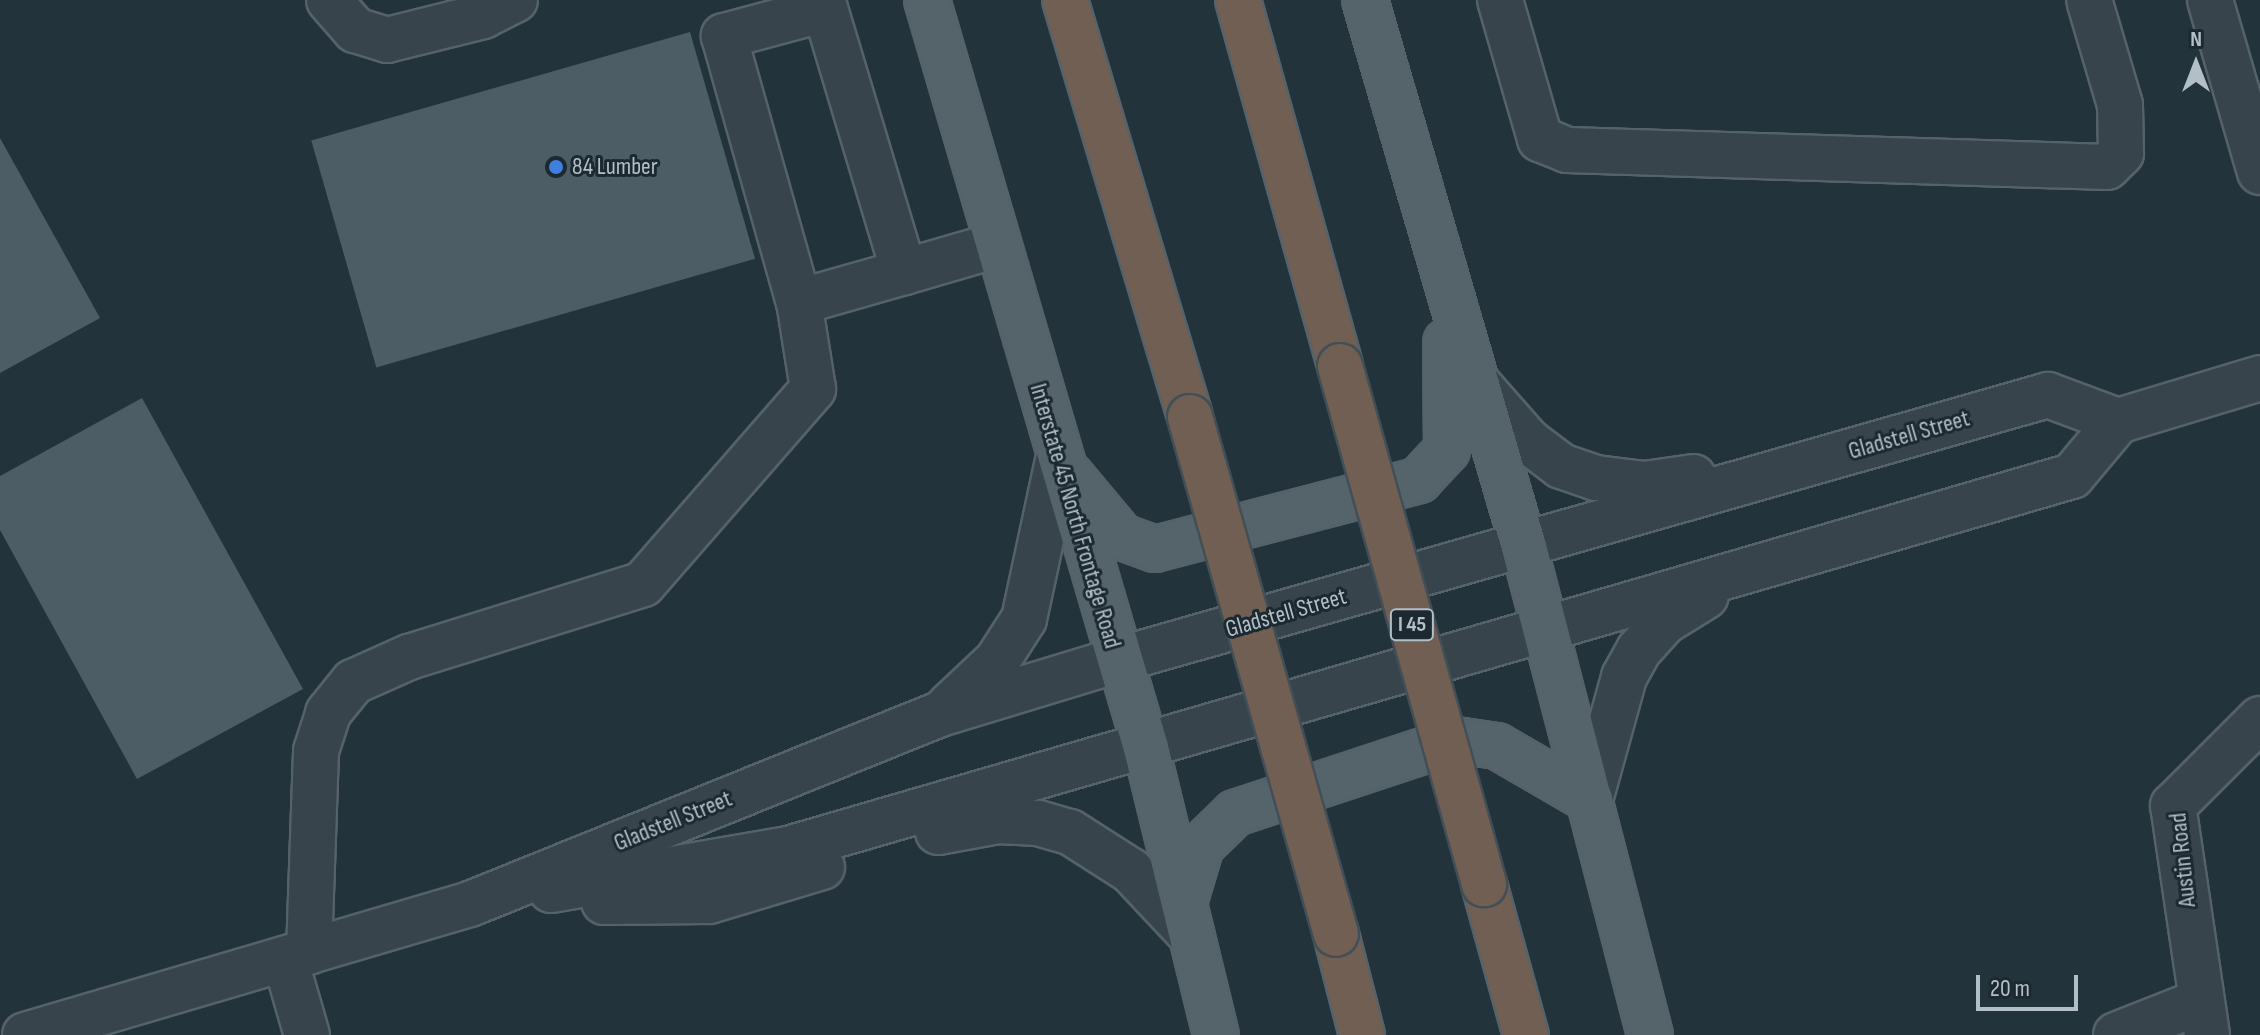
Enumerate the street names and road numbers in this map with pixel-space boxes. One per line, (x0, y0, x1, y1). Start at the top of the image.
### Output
street label: Interstate 45 North Frontage Road (1023, 380, 1127, 652)
street label: Gladstell Street (1845, 404, 1973, 466)
street label: Gladstell Street (1222, 582, 1350, 644)
road number: I 45 (1388, 607, 1436, 643)
street label: Gladstell Street (610, 784, 736, 858)
street label: Austin Road (2164, 811, 2202, 909)

